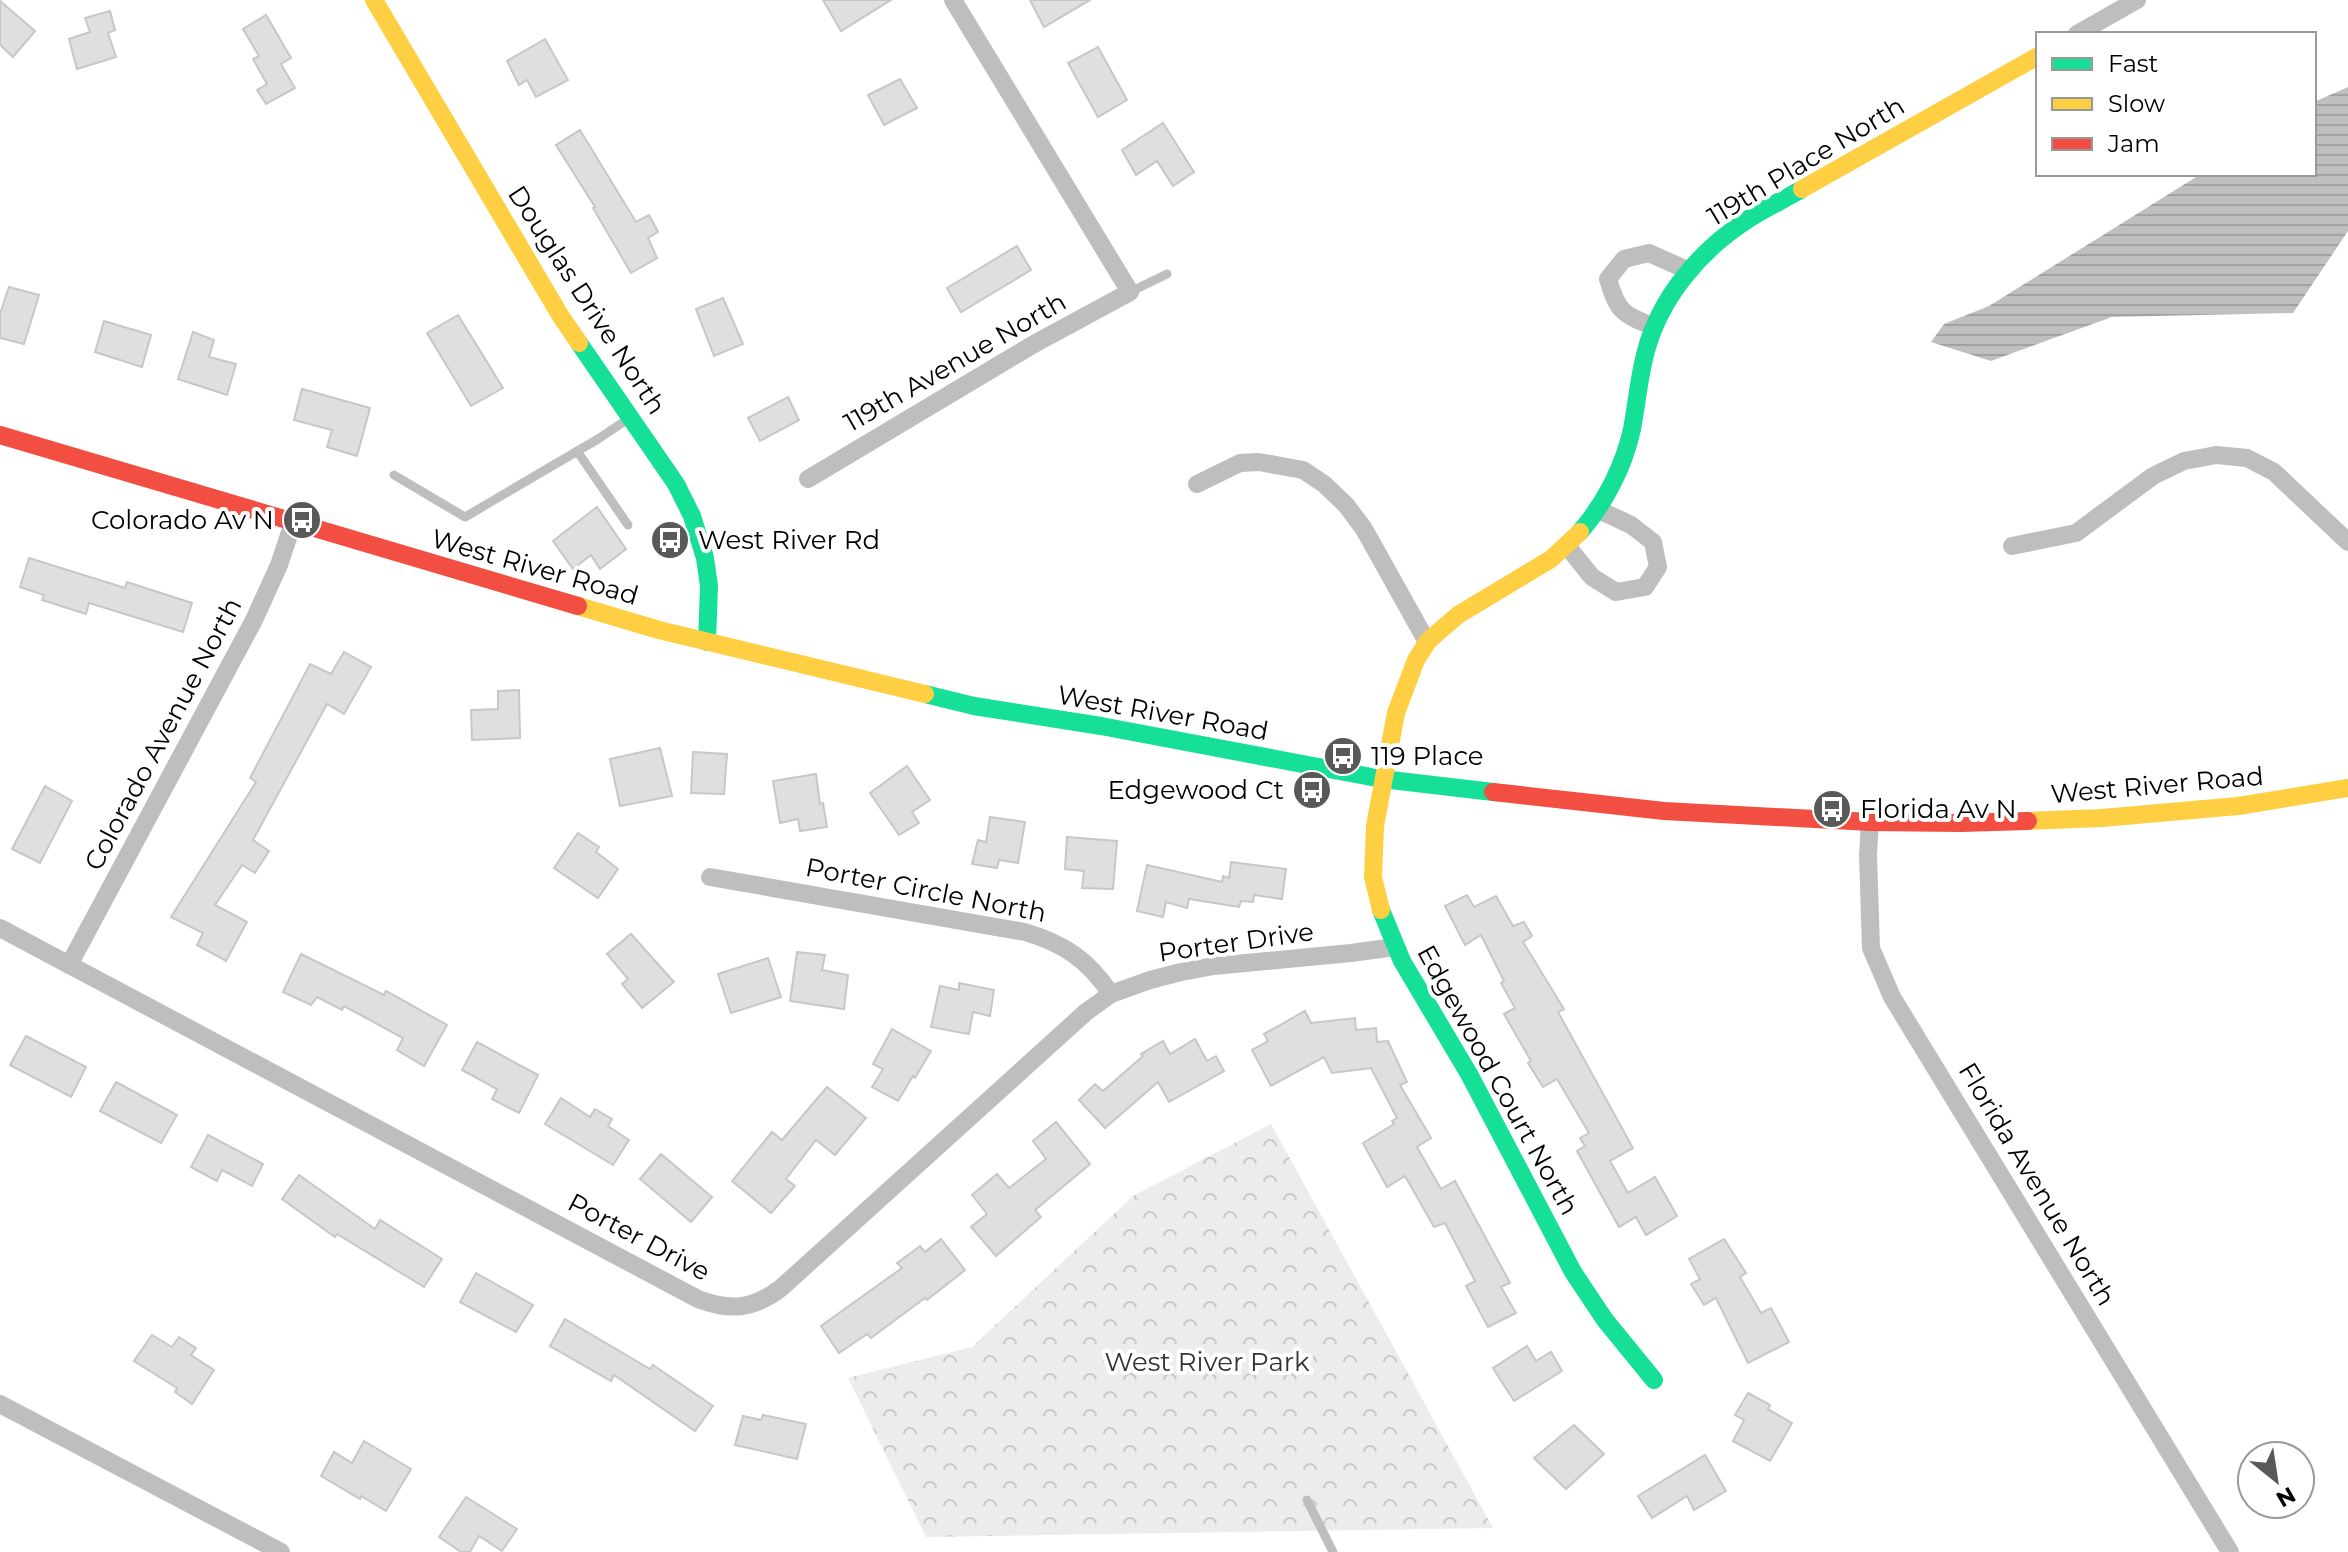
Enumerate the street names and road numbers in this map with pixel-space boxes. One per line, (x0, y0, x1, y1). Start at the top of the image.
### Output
street label: 119th Place North (1702, 90, 1910, 232)
street label: Douglas Drive North (501, 180, 673, 420)
street label: 119th Avenue North (838, 285, 1072, 439)
street label: West River Road (428, 522, 642, 612)
street label: Colorado Avenue North (77, 592, 249, 876)
street label: West River Road (1055, 679, 1271, 747)
street label: West River Road (2049, 760, 2265, 810)
street label: Porter Circle North (803, 851, 1049, 929)
street label: Porter Drive (1156, 915, 1316, 969)
street label: Edgewood Court North (1410, 939, 1586, 1221)
street label: Florida Avenue North (1952, 1057, 2122, 1311)
street label: Porter Drive (562, 1186, 716, 1288)

